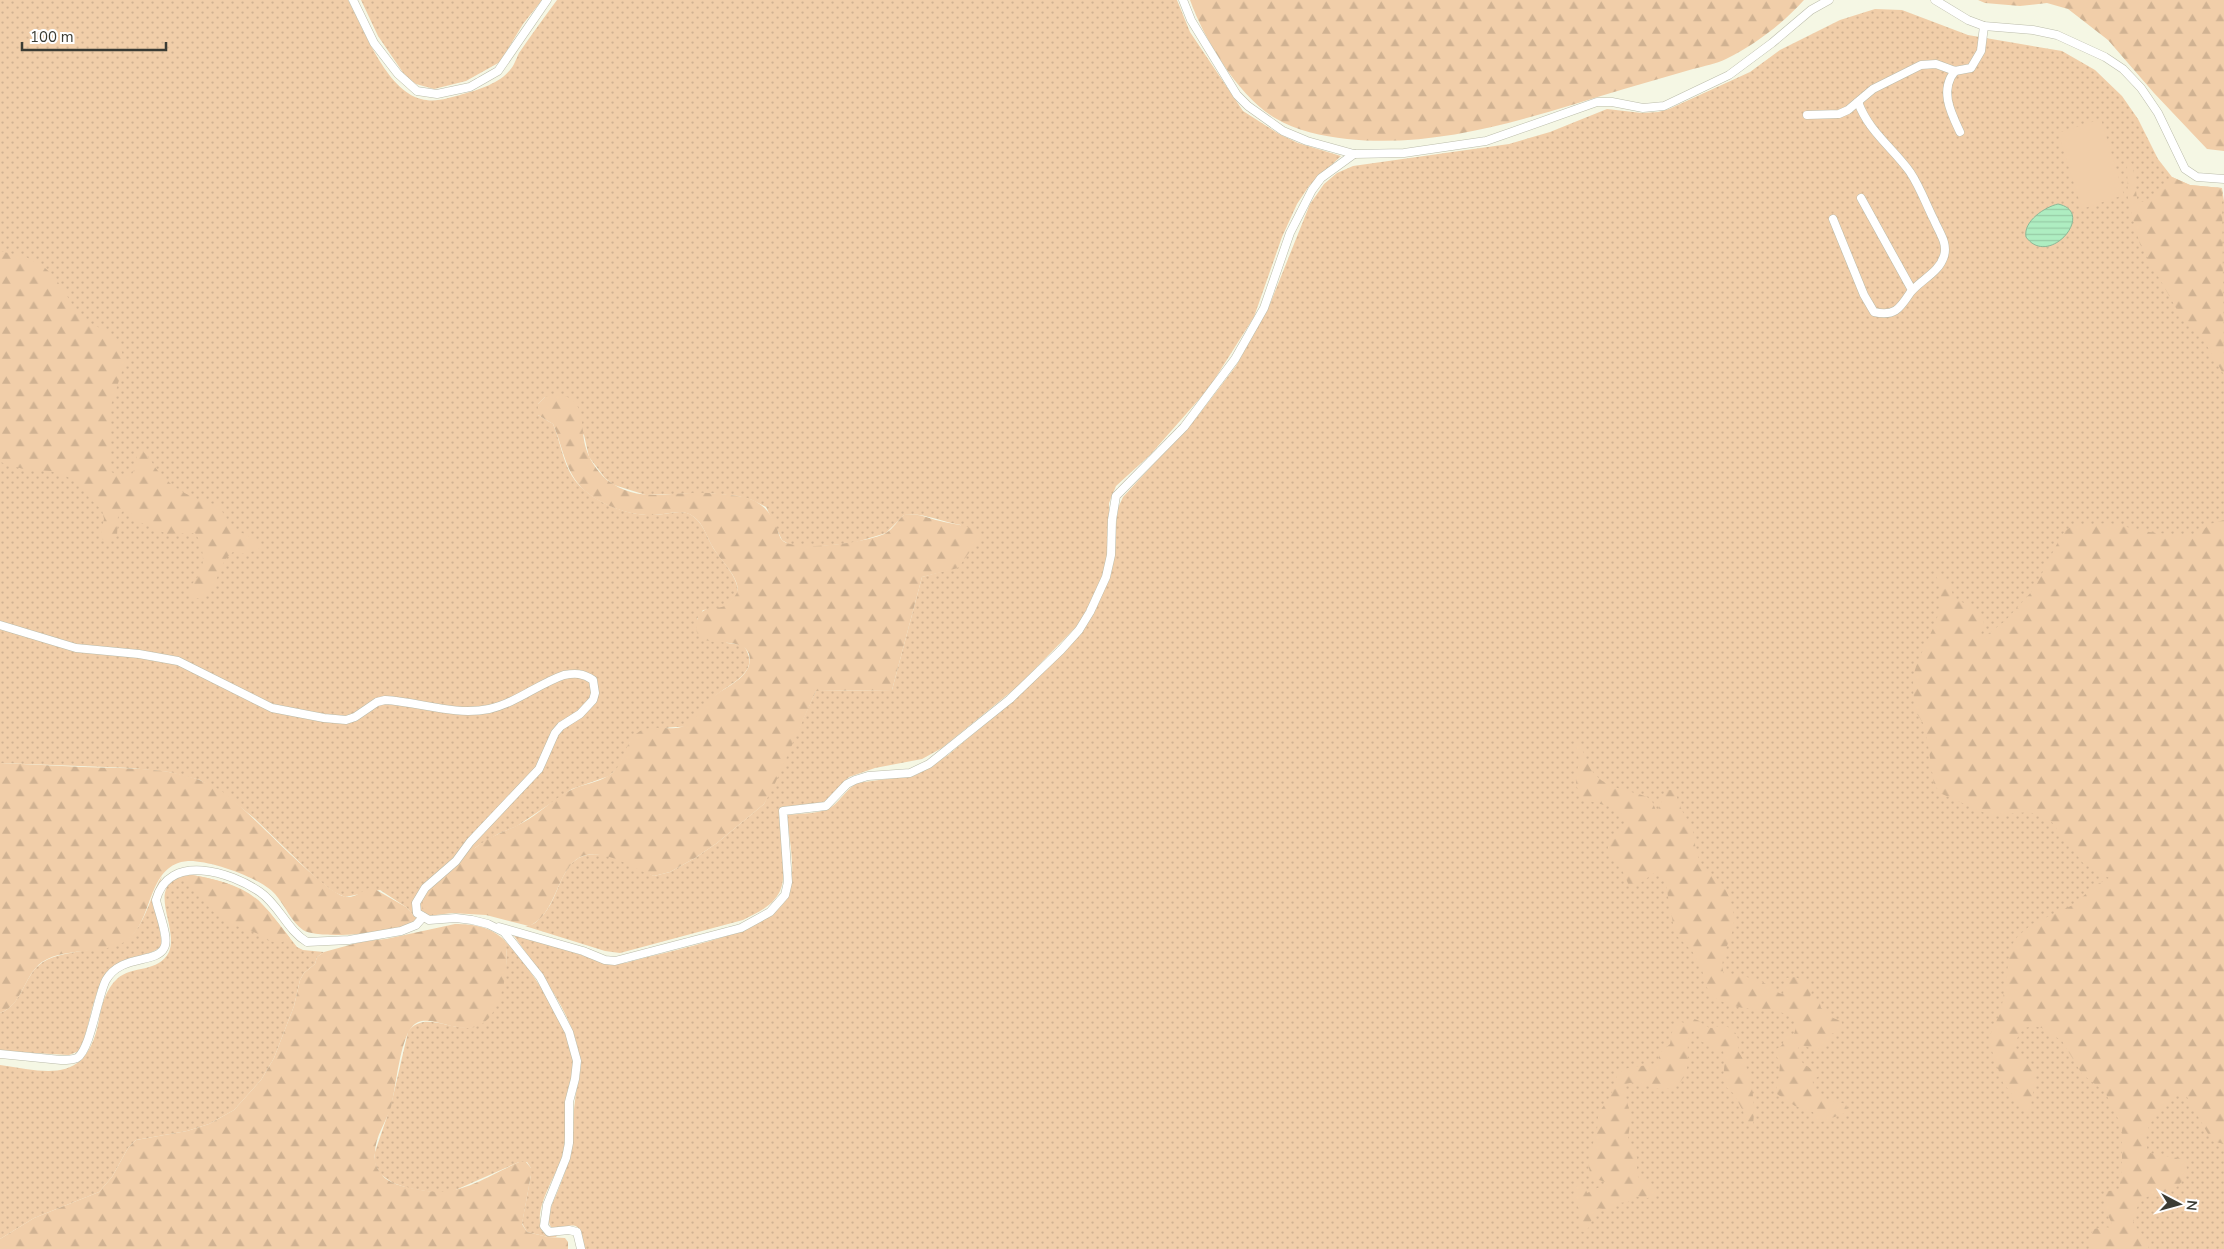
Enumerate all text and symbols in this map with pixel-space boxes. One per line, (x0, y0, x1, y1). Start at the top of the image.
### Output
scale bar (22, 20, 166, 52)
text: 100 m (30, 27, 74, 47)
north arrow (2154, 1179, 2204, 1229)
text: N (2181, 1199, 2201, 1212)

